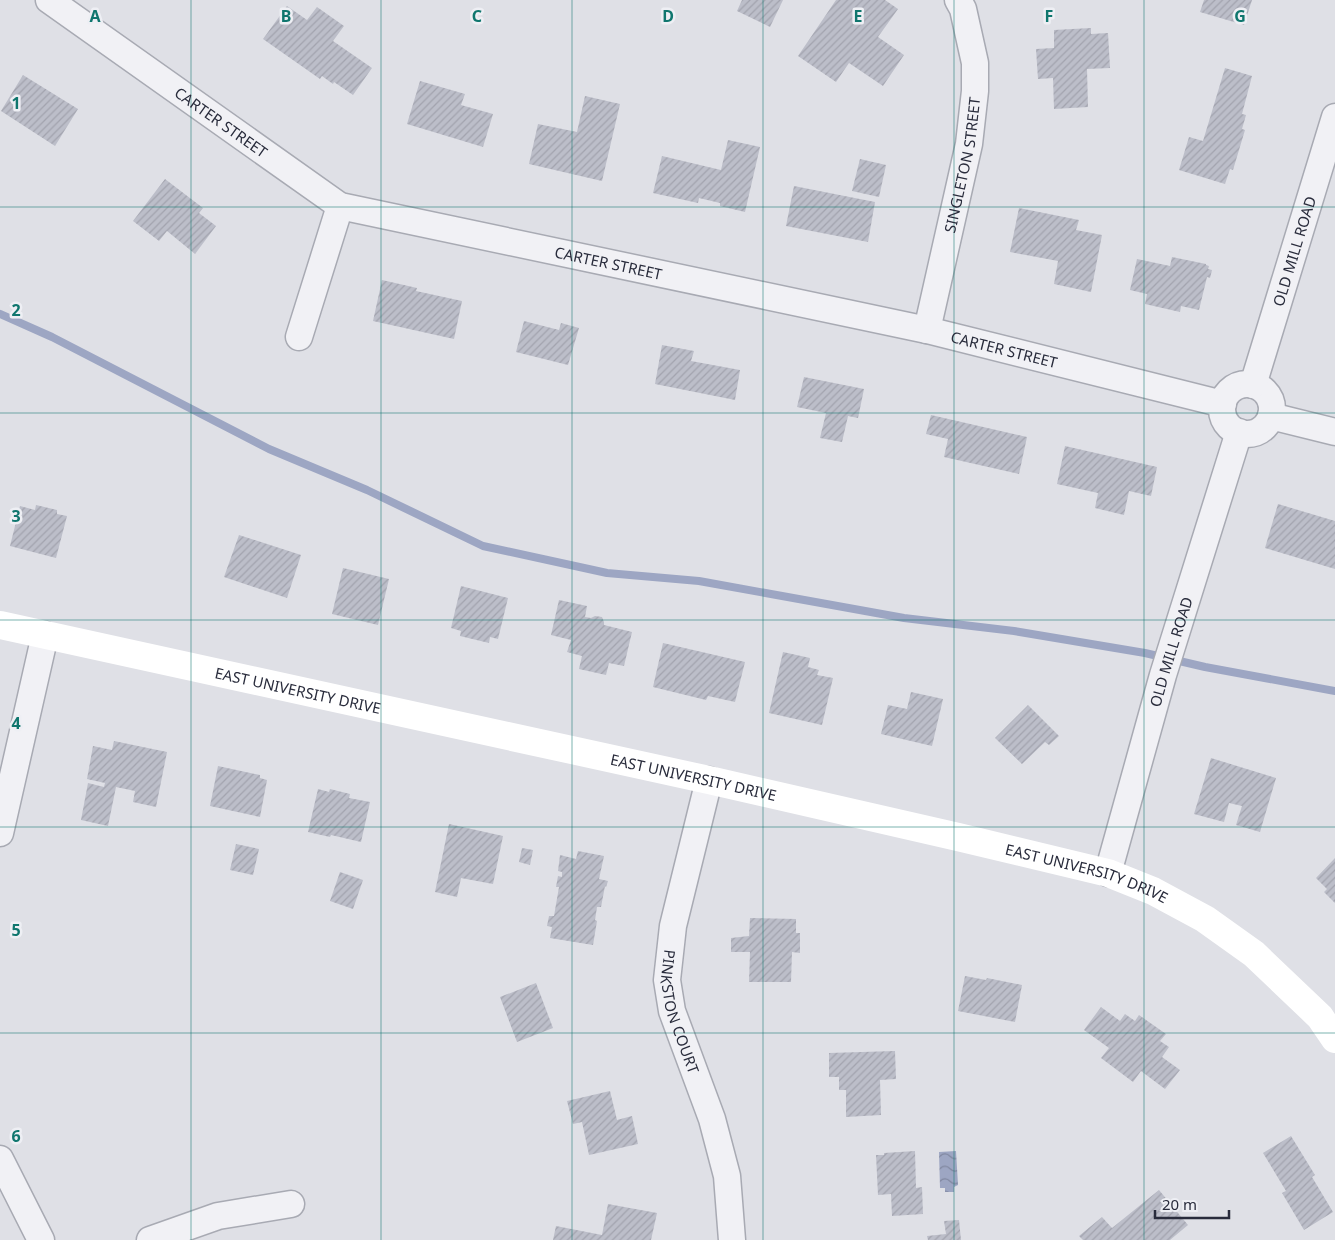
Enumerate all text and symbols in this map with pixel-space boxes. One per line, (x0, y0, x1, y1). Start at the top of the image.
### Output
text: A (89, 5, 101, 27)
text: B (281, 5, 291, 27)
text: C (472, 5, 482, 27)
text: D (662, 5, 674, 27)
text: E (854, 5, 863, 27)
text: F (1045, 5, 1053, 27)
text: G (1234, 5, 1246, 27)
street label: CARTER STREET (171, 82, 272, 162)
text: 1 (11, 92, 21, 114)
street label: SINGLETON STREET (939, 95, 984, 235)
street label: OLD MILL ROAD (1268, 194, 1320, 309)
street label: CARTER STREET (553, 242, 665, 284)
text: 2 (11, 299, 21, 321)
street label: CARTER STREET (949, 326, 1060, 372)
text: 3 (11, 505, 21, 527)
street label: OLD MILL ROAD (1145, 594, 1197, 709)
street label: EAST UNIVERSITY DRIVE (213, 662, 383, 718)
text: 4 (11, 712, 21, 734)
street label: EAST UNIVERSITY DRIVE (609, 749, 778, 805)
street label: EAST UNIVERSITY DRIVE (1003, 839, 1172, 907)
text: 5 (11, 919, 21, 941)
street label: PINKSTON COURT (657, 948, 704, 1077)
text: 6 (11, 1125, 21, 1147)
scale bar (1155, 1188, 1229, 1220)
text: 20 m (1162, 1194, 1197, 1214)

